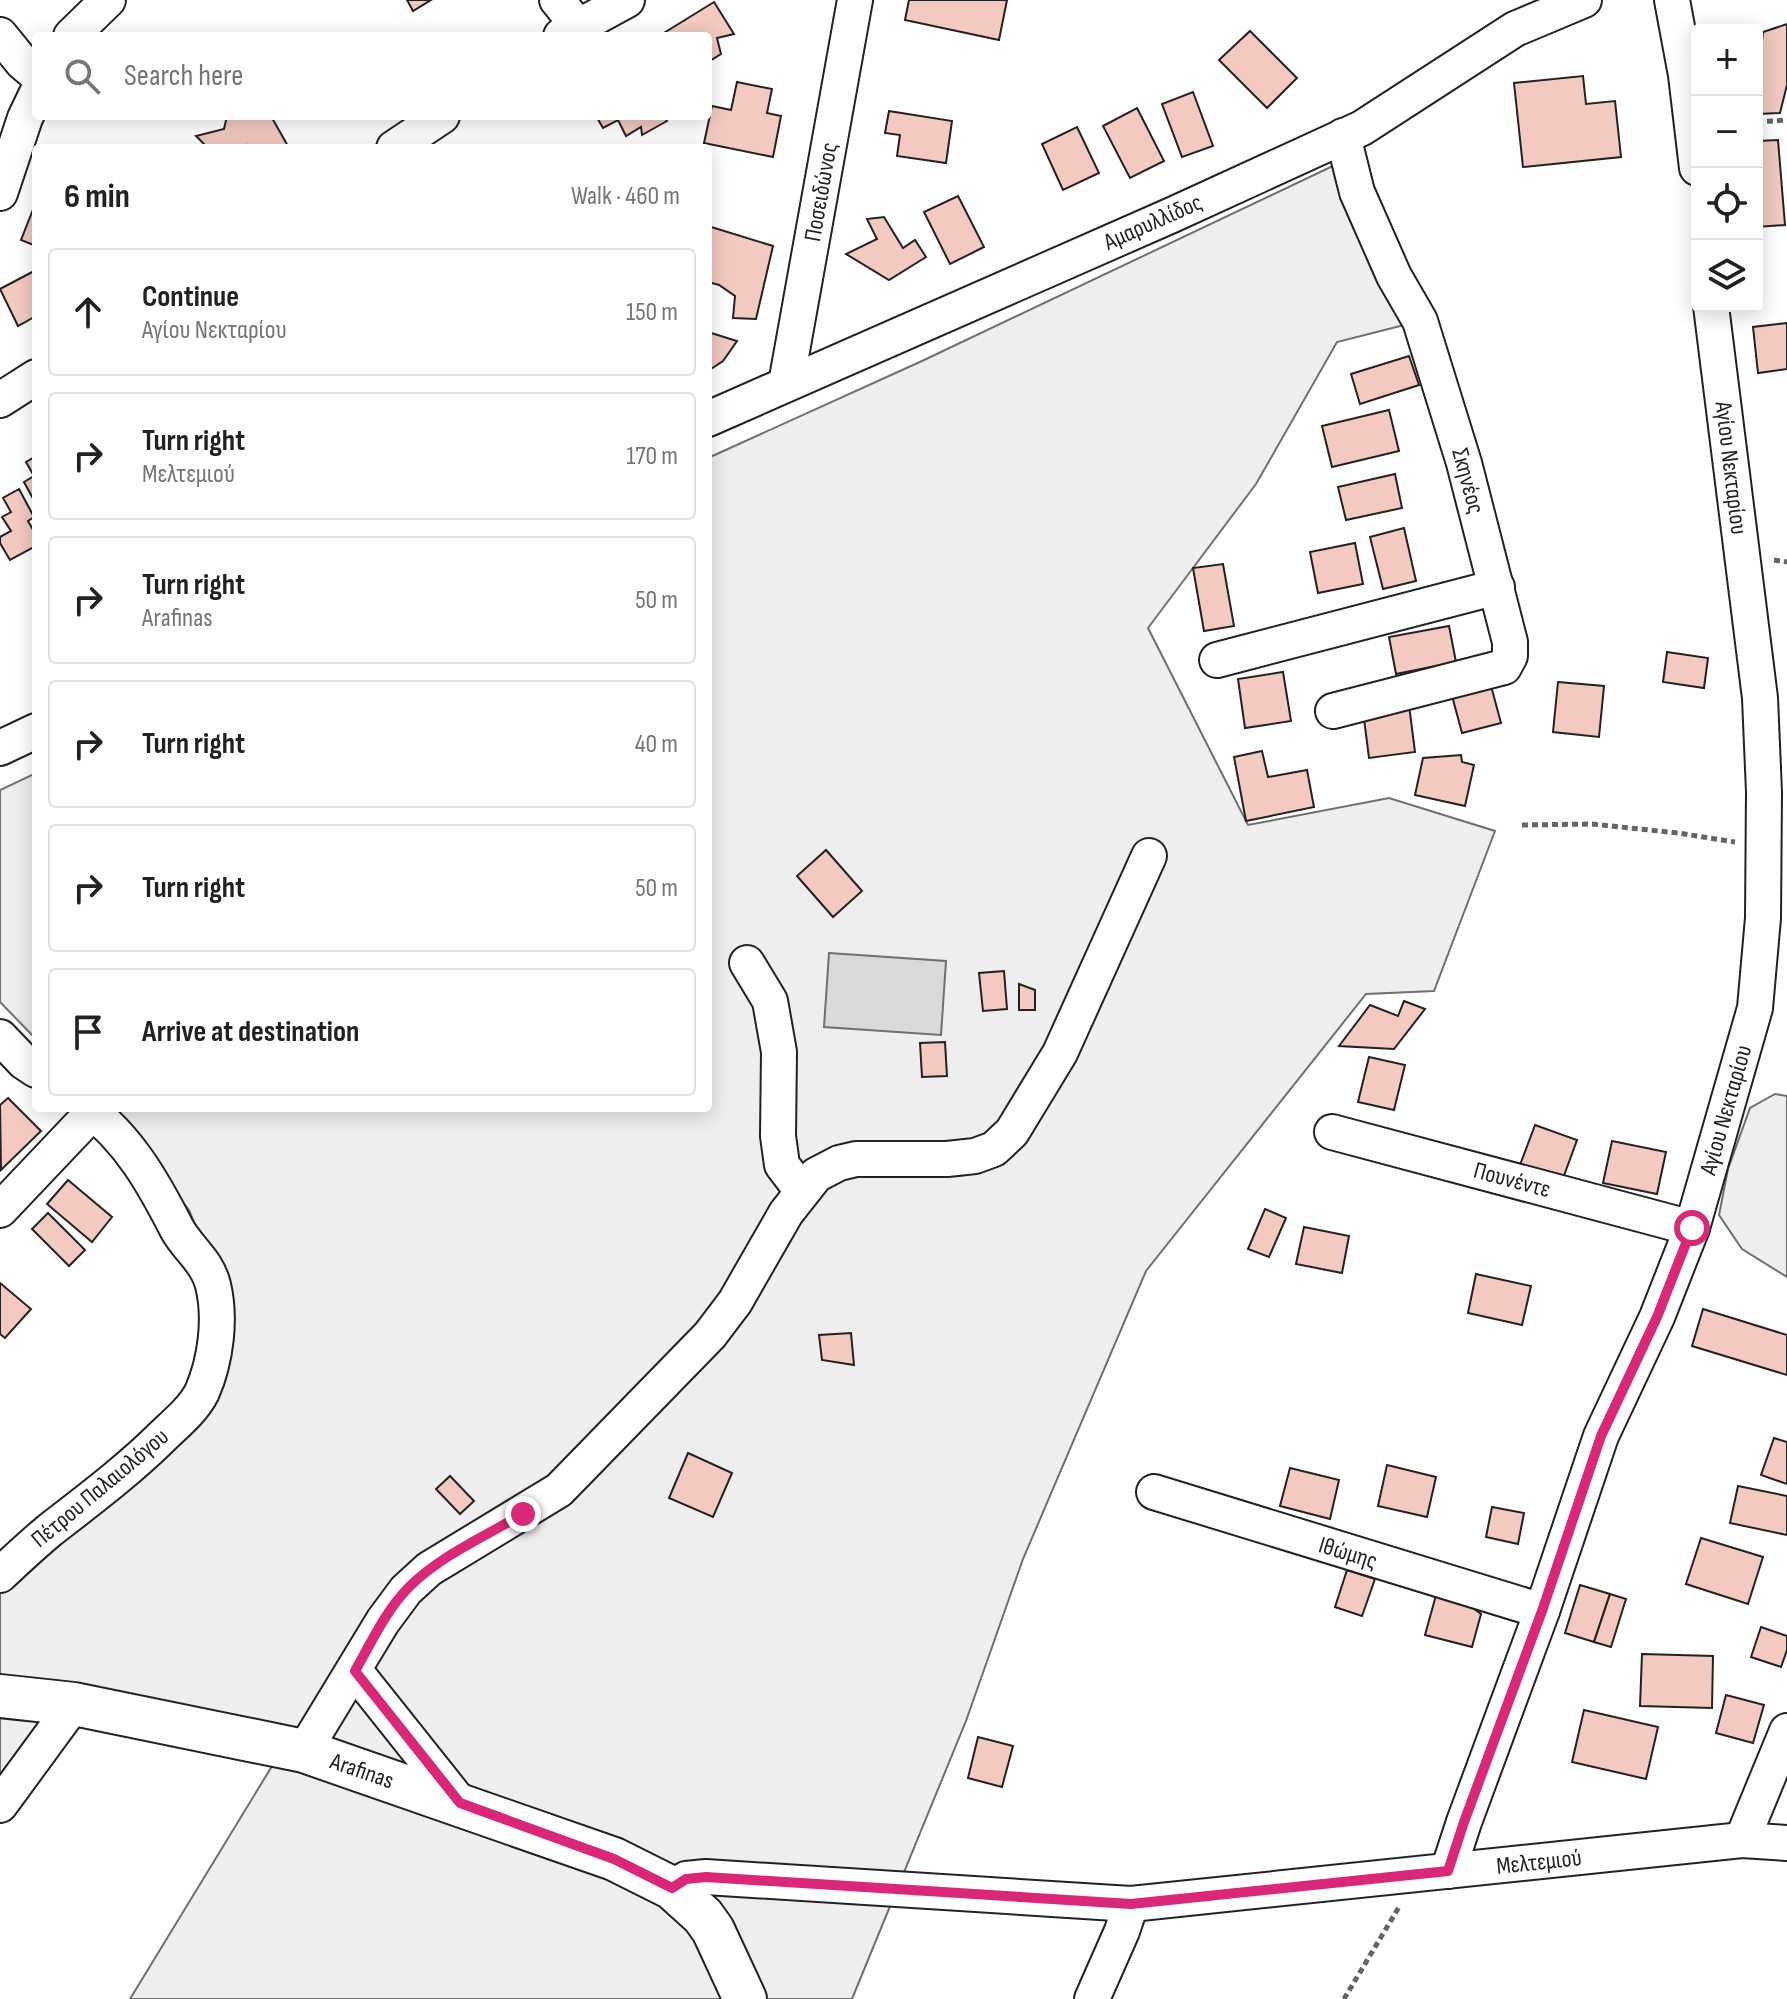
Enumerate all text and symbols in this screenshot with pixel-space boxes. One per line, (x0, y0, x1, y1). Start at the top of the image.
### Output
map controls (1691, 24, 1763, 312)
button: + (1691, 24, 1763, 96)
search box (32, 32, 712, 120)
icon: search (60, 54, 104, 98)
text: Search here (124, 58, 243, 94)
button: − (1691, 96, 1763, 168)
street label: Ποσειδώνος (798, 140, 844, 244)
button: locate (1691, 168, 1763, 240)
text: 6 min (64, 176, 130, 217)
text: Walk · 460 m (571, 181, 680, 212)
street label: Αμαρυλλίδος (1098, 187, 1207, 257)
button: layers (1691, 240, 1763, 312)
text: Continue (142, 279, 239, 315)
icon: ahead (66, 290, 110, 334)
text: 150 m (626, 297, 678, 328)
text: Αγίου Νεκταρίου (142, 315, 287, 346)
street label: Αγίου Νεκταρίου (1708, 399, 1754, 536)
text: Turn right (142, 423, 245, 459)
icon: right (66, 434, 110, 478)
text: 170 m (626, 441, 678, 472)
street label: Σκηνέος (1445, 445, 1491, 517)
text: Μελτεμιού (142, 459, 235, 490)
text: Turn right (142, 567, 245, 603)
icon: right (66, 578, 110, 622)
text: 50 m (635, 585, 678, 616)
text: Arafinas (142, 603, 213, 634)
icon: right (66, 722, 110, 766)
text: Turn right (142, 726, 245, 762)
text: 40 m (635, 729, 678, 760)
icon: right (66, 866, 110, 910)
text: Turn right (142, 870, 245, 906)
text: 50 m (635, 873, 678, 904)
icon: arrive (66, 1010, 110, 1054)
text: Arrive at destination (142, 1014, 359, 1050)
street label: Αγίου Νεκταρίου (1693, 1042, 1758, 1179)
street label: Πουνέντε (1470, 1156, 1554, 1204)
route start (1674, 1210, 1710, 1246)
street label: Πέτρου Παλαιολόγου (25, 1422, 175, 1554)
route end (505, 1496, 541, 1532)
street label: Ιθώμης (1315, 1530, 1381, 1576)
street label: Arafinas (326, 1746, 397, 1795)
street label: Μελτεμιού (1495, 1843, 1583, 1881)

